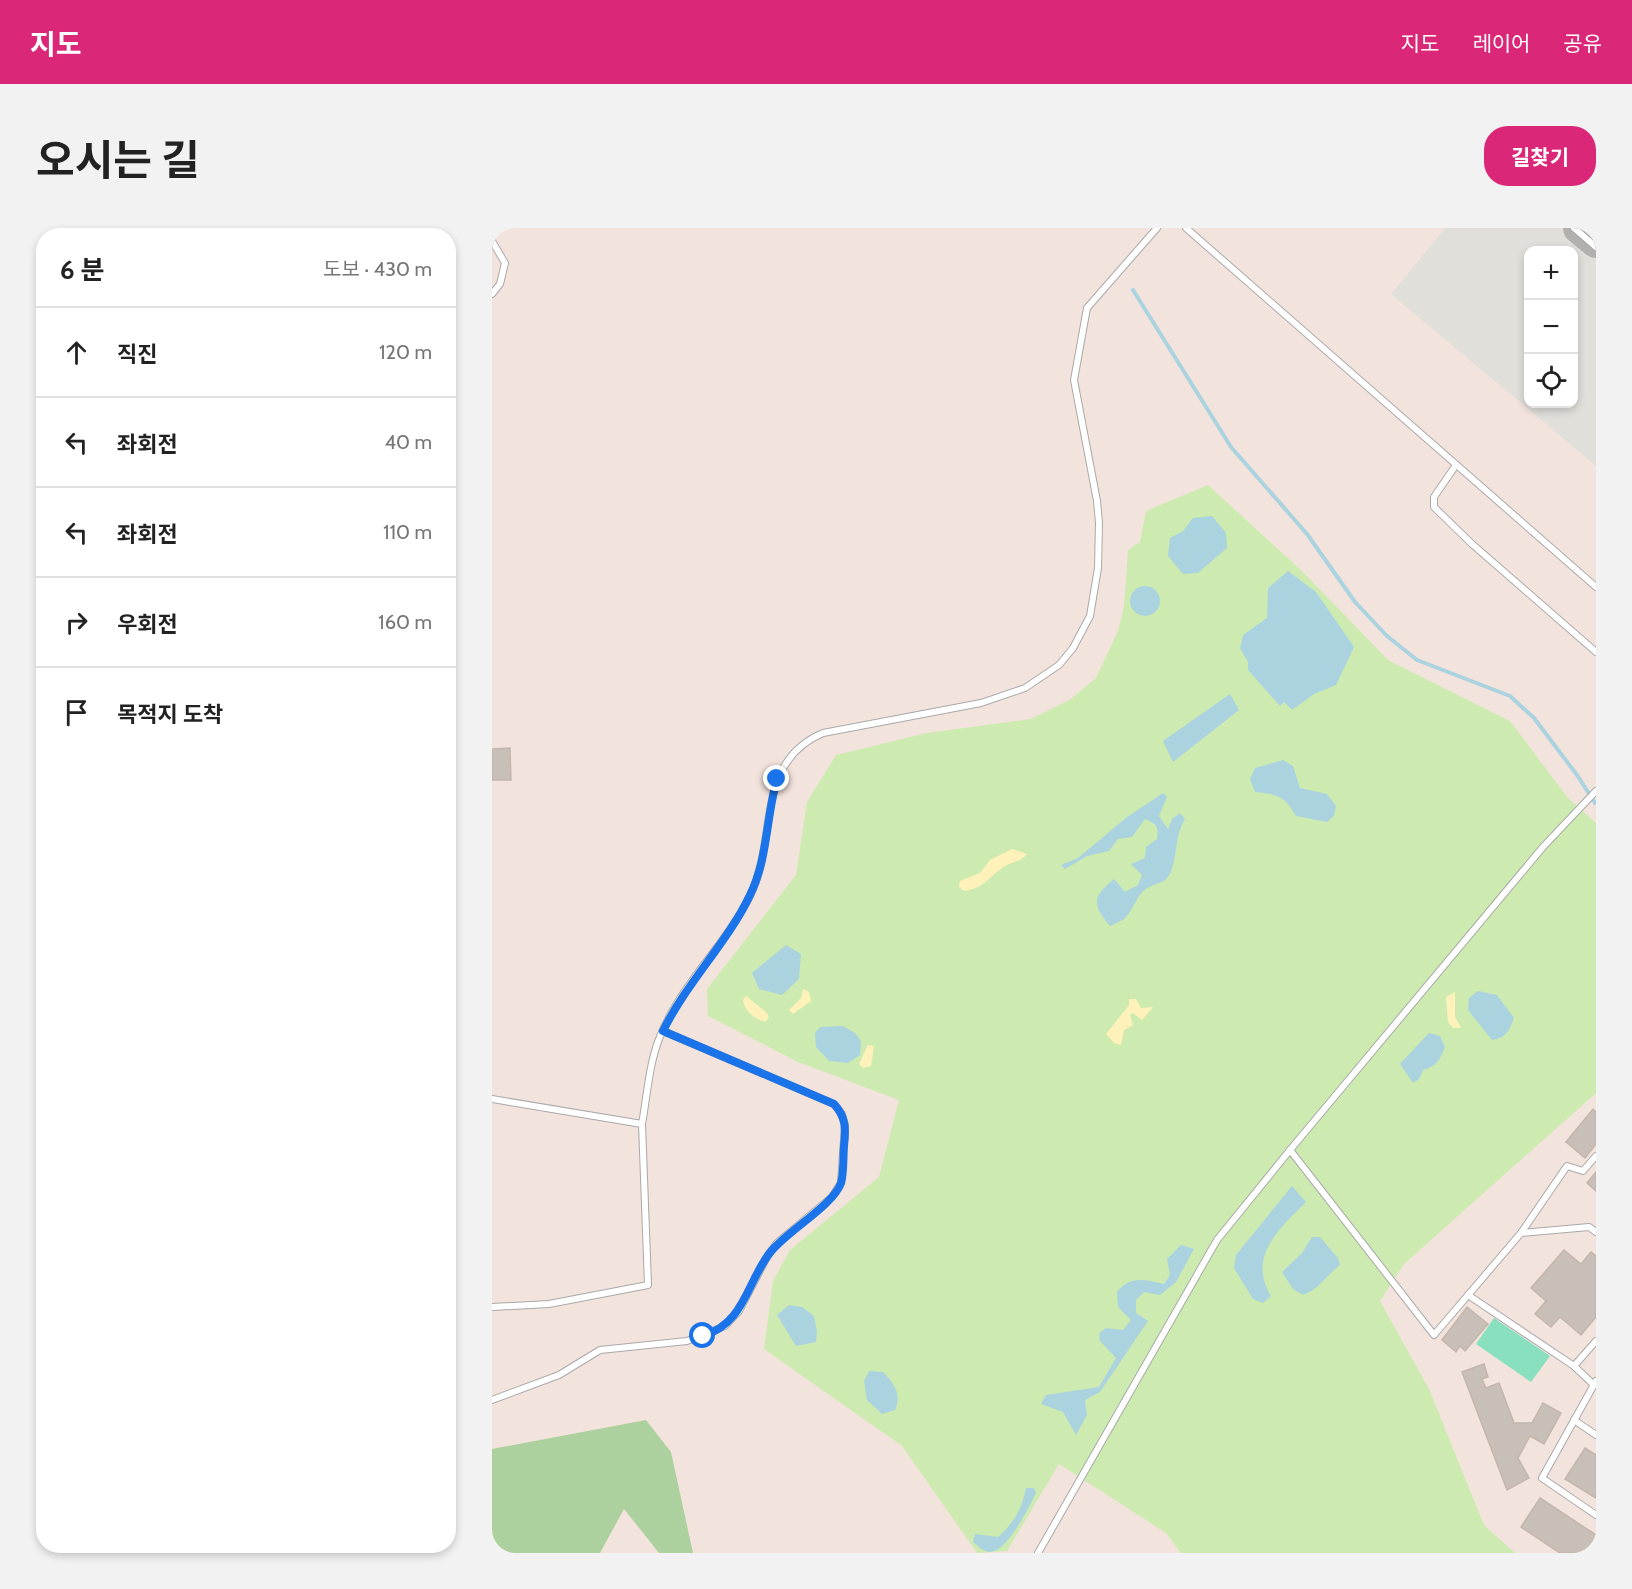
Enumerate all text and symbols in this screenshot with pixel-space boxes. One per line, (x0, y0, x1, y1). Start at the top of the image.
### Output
text: 지도 (30, 27, 82, 61)
text: 지도 (1401, 31, 1439, 56)
text: 레이어 (1472, 31, 1530, 56)
text: 공유 (1563, 31, 1602, 56)
button: 길찾기 (1484, 126, 1596, 186)
text: 오시는 길 (36, 134, 200, 186)
map controls (1524, 246, 1578, 408)
button: + (1524, 246, 1578, 300)
text: 6 분 (60, 254, 104, 286)
text: 도보 · 430 m (323, 257, 432, 281)
button: − (1524, 300, 1578, 354)
icon: ahead (60, 336, 93, 369)
text: 120 m (379, 340, 432, 364)
text: 직진 (117, 341, 157, 368)
button: locate (1524, 354, 1578, 408)
icon: left (60, 426, 93, 459)
text: 40 m (384, 430, 432, 454)
text: 좌회전 (117, 431, 178, 458)
icon: left (60, 516, 93, 549)
text: 110 m (383, 520, 432, 544)
text: 좌회전 (117, 521, 178, 548)
icon: right (60, 606, 93, 639)
text: 160 m (378, 610, 432, 634)
text: 우회전 (117, 611, 178, 638)
icon: arrive (60, 696, 93, 729)
text: 목적지 도착 (117, 701, 223, 728)
route end (763, 765, 789, 791)
route start (689, 1322, 715, 1348)

